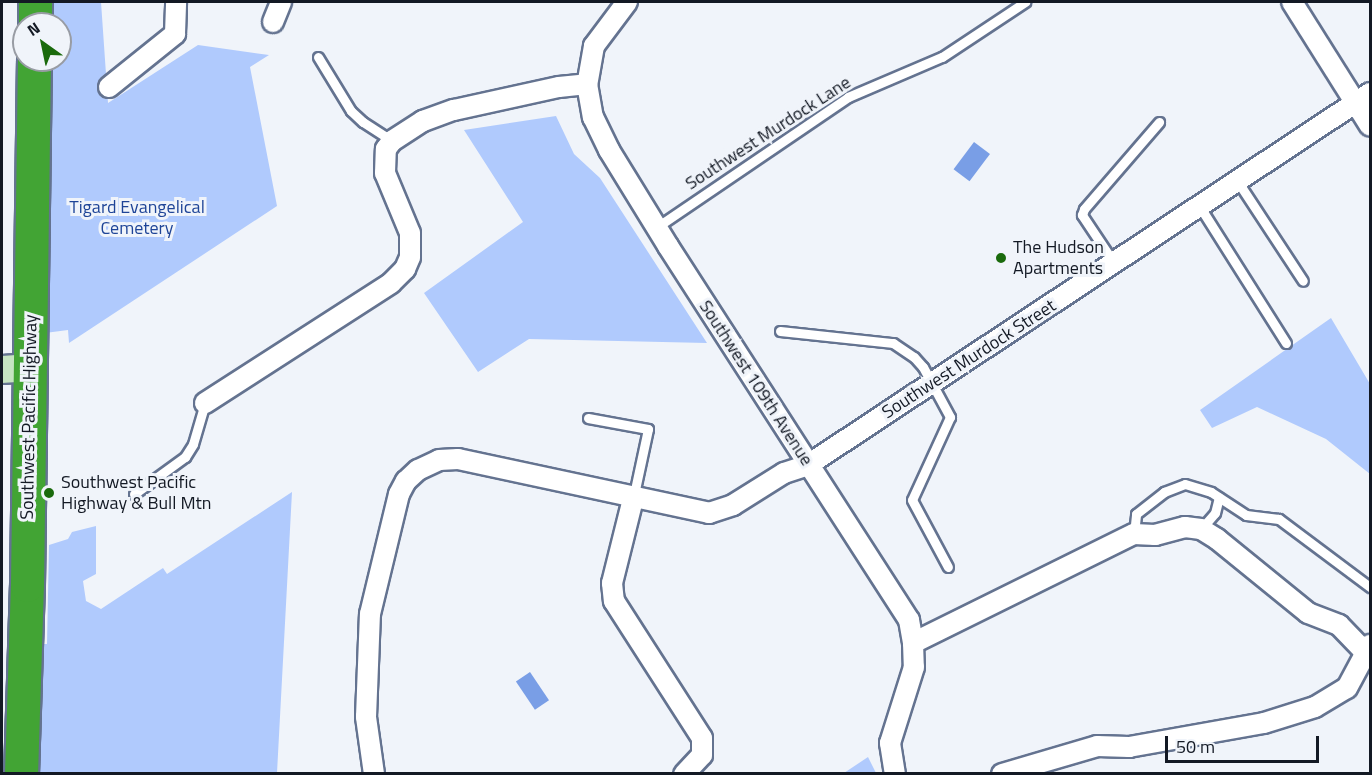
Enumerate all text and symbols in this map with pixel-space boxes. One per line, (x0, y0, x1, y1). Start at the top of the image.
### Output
north arrow (12, 12, 72, 72)
text: N (22, 15, 44, 42)
street label: Southwest Murdock Lane (681, 71, 855, 195)
park label: Tigard Evangelical Cemetery (69, 197, 205, 240)
place label: The Hudson Apartments (1013, 237, 1104, 280)
marker: The Hudson Apartments (994, 251, 1008, 265)
street label: Southwest Murdock Street (878, 295, 1060, 423)
street label: Southwest 109th Avenue (695, 296, 817, 470)
street label: Southwest Pacific Highway (16, 314, 42, 520)
place label: Southwest Pacific Highway & Bull Mtn (61, 472, 211, 514)
marker: Southwest Pacific Highway & Bull Mtn (42, 486, 56, 500)
scale bar (1168, 724, 1322, 762)
text: 50 m (1176, 733, 1215, 760)

